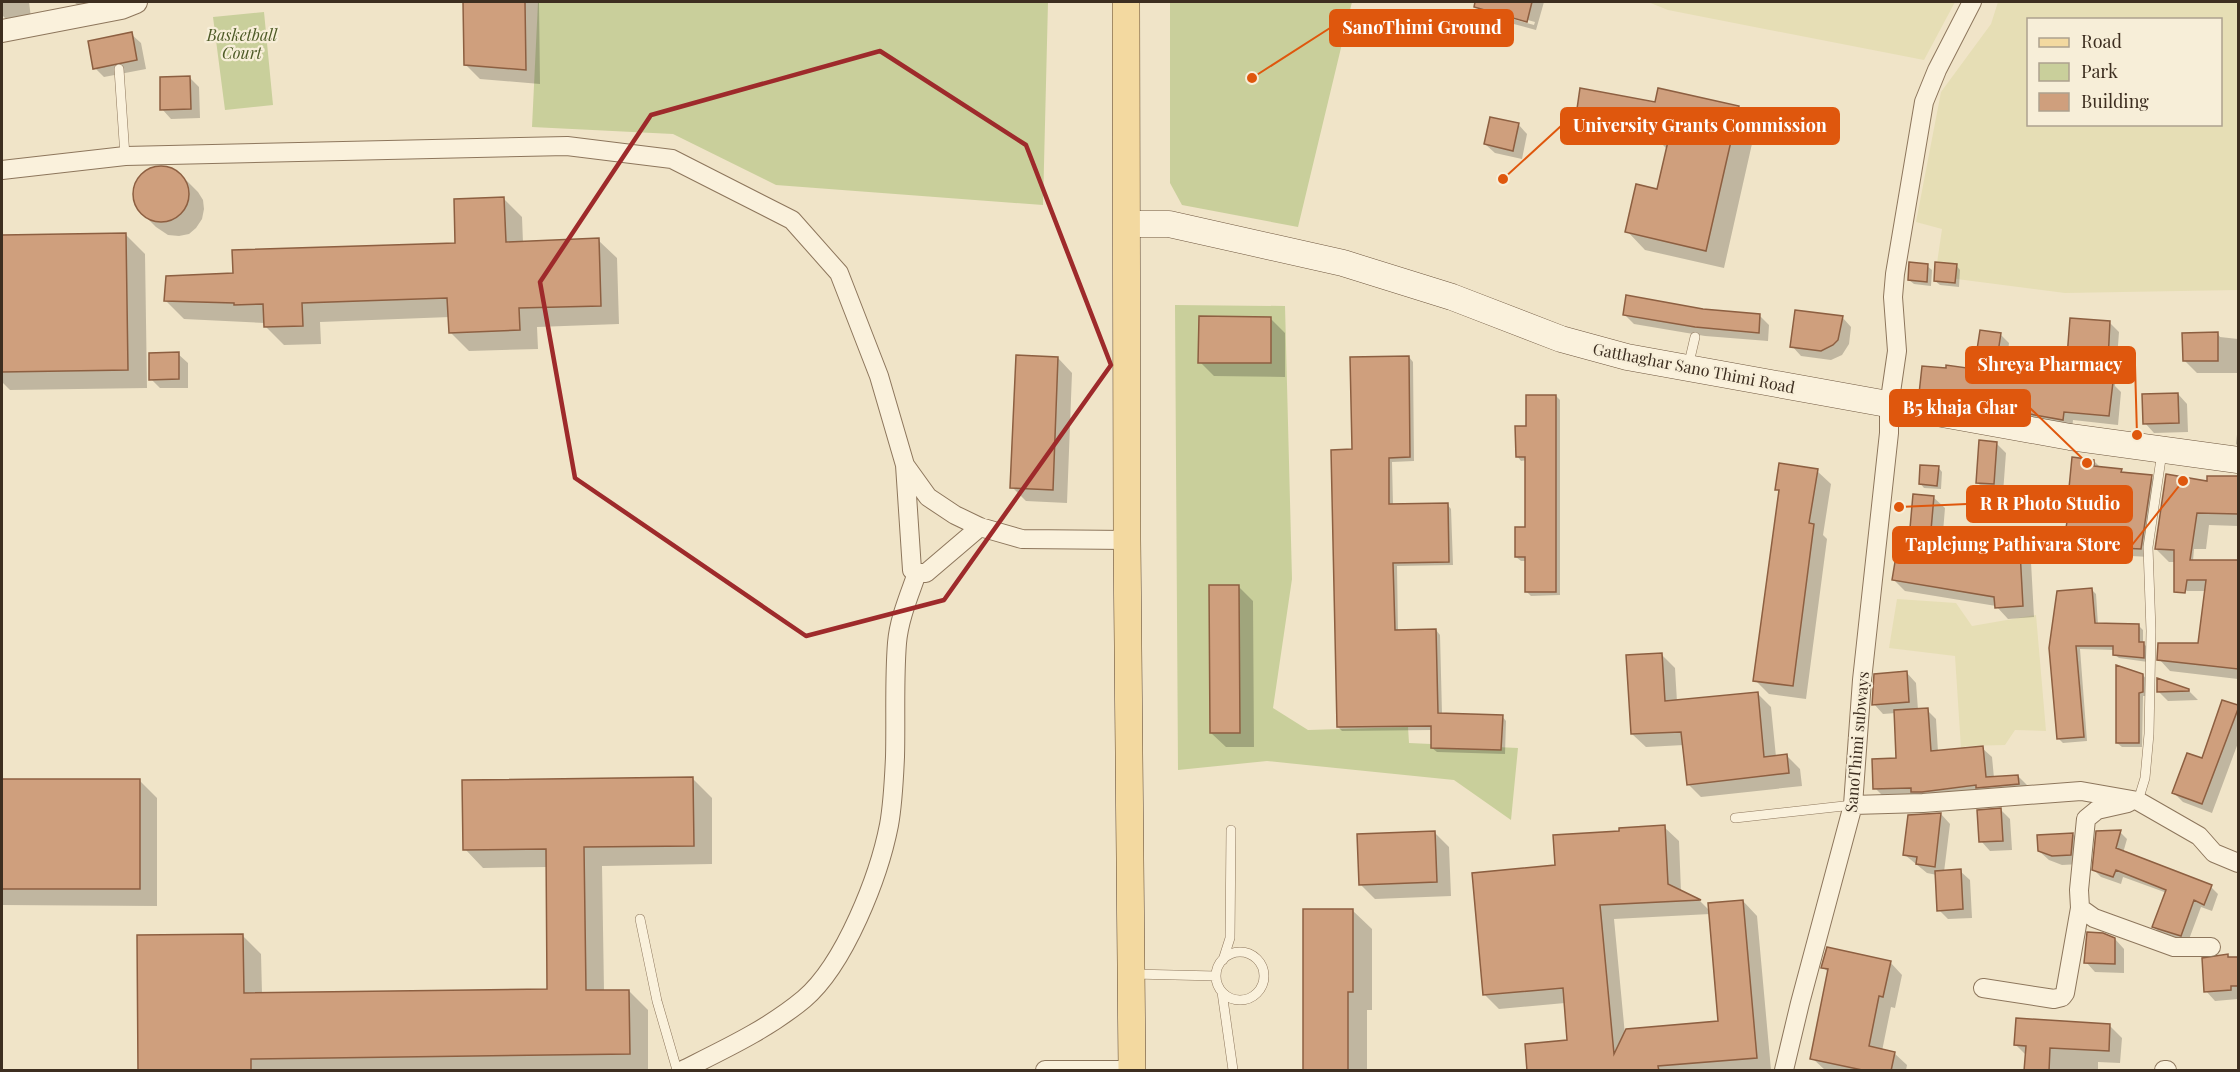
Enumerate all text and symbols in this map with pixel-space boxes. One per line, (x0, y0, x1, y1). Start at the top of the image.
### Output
callout: SanoThimi Ground (1330, 10, 1513, 46)
text: SanoThimi Ground (1342, 15, 1502, 39)
legend (2027, 18, 2222, 126)
park label: Basketball Court (206, 24, 278, 63)
text: Road (2081, 29, 2122, 53)
text: Park (2081, 59, 2118, 83)
text: Building (2081, 89, 2149, 113)
callout: University Grants Commission (1561, 108, 1839, 144)
text: University Grants Commission (1573, 113, 1827, 137)
street label: Gatthaghar Sano Thimi Road (1591, 338, 1797, 397)
callout: Shreya Pharmacy (1966, 347, 2135, 383)
text: Shreya Pharmacy (1978, 352, 2123, 376)
callout: B5 khaja Ghar (1890, 390, 2030, 426)
text: B5 khaja Ghar (1902, 395, 2018, 419)
callout: R R Photo Studio (1967, 486, 2132, 522)
text: R R Photo Studio (1980, 491, 2120, 515)
callout: Taplejung Pathivara Store (1893, 527, 2132, 563)
text: Taplejung Pathivara Store (1905, 532, 2121, 556)
street label: SanoThimi subways (1840, 671, 1873, 813)

